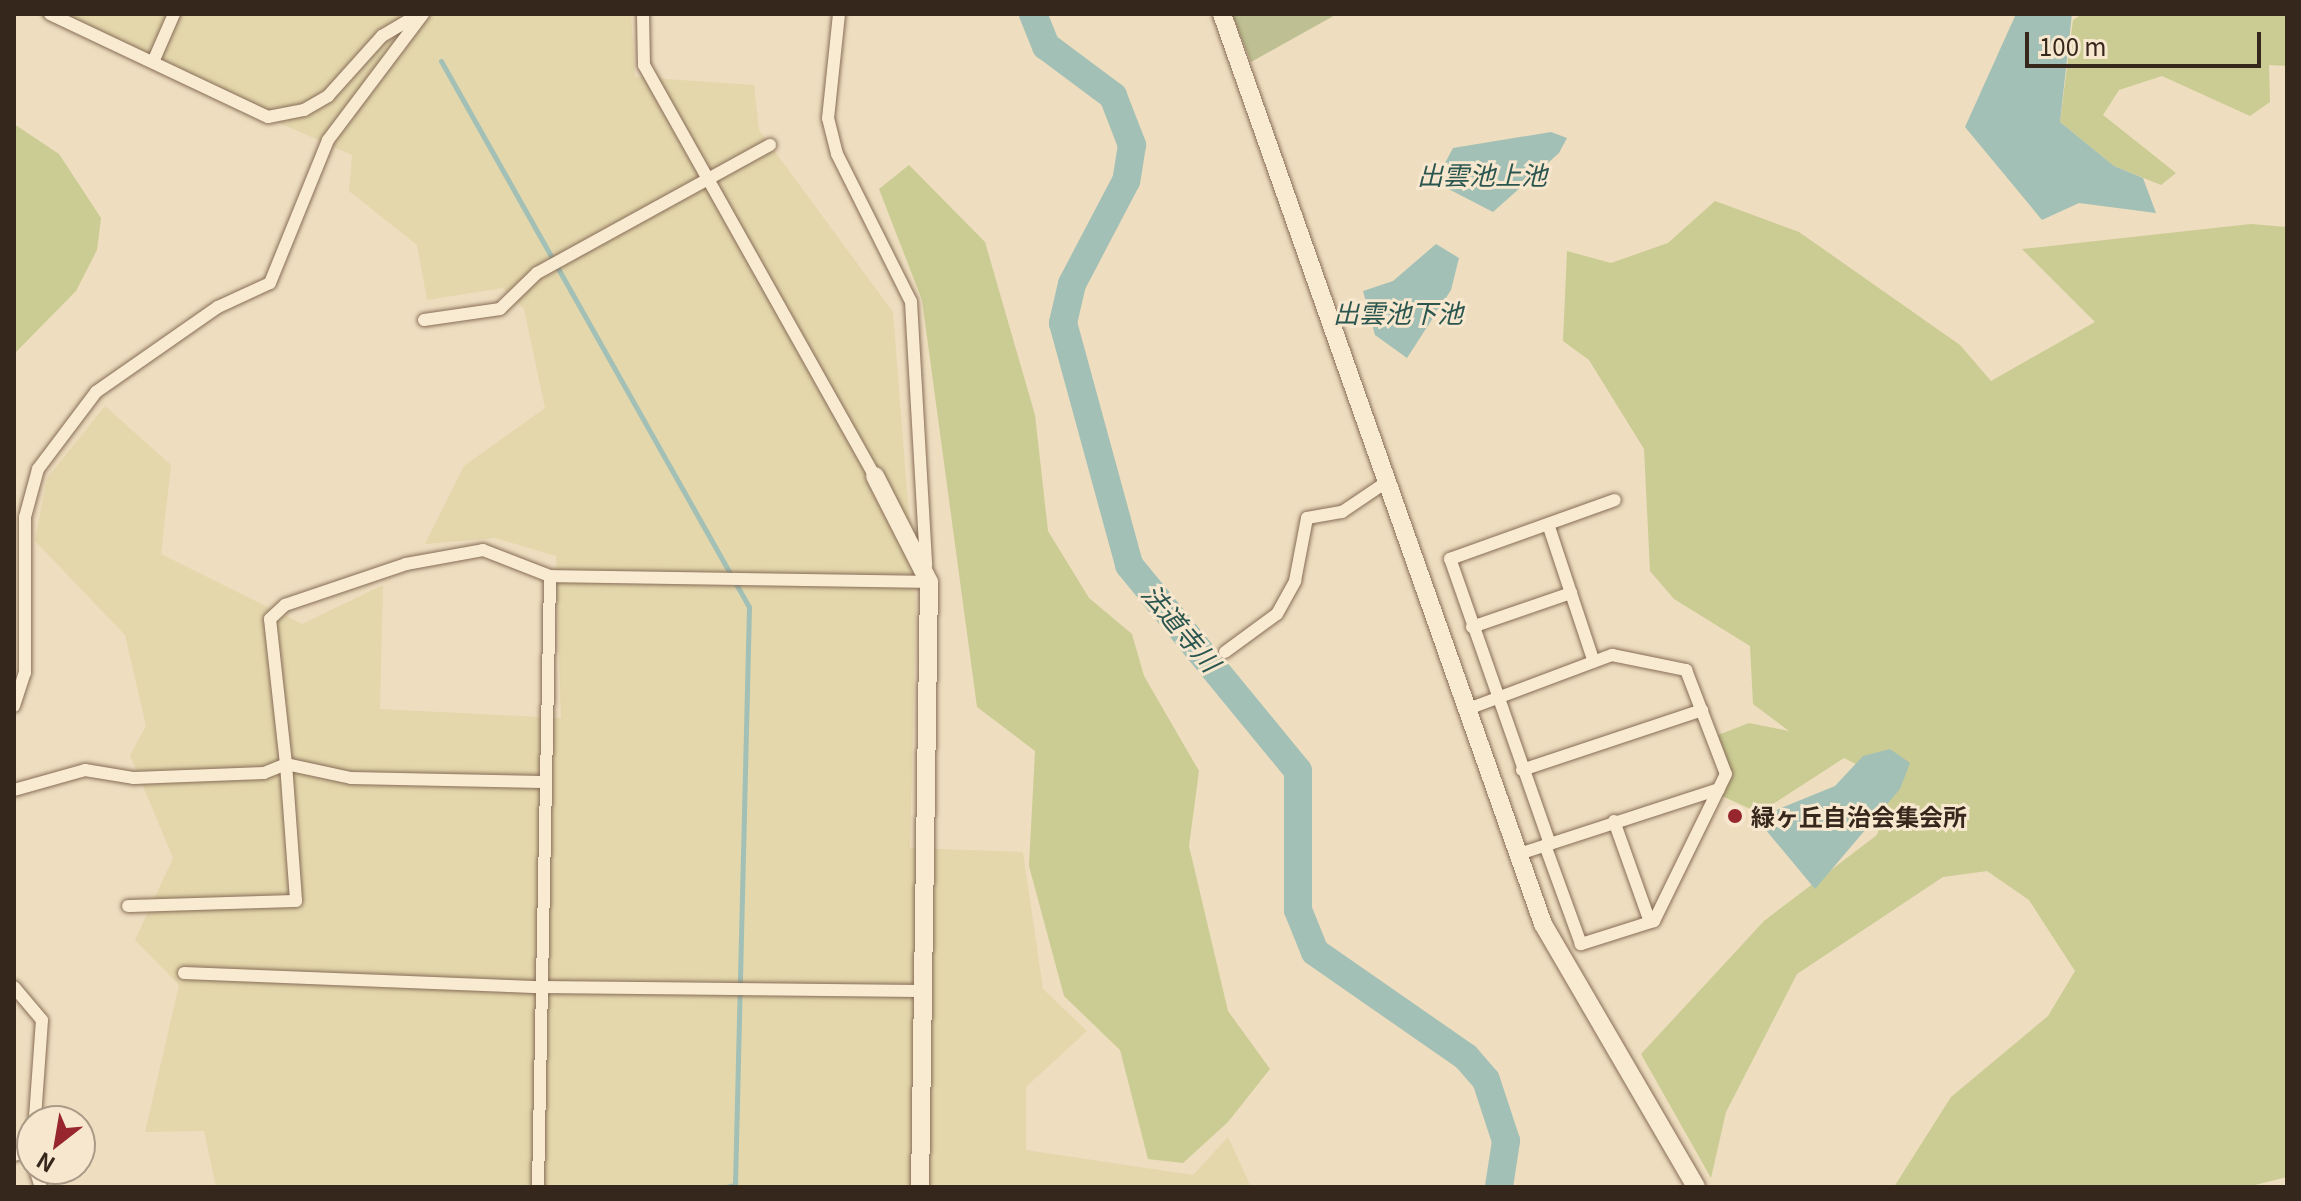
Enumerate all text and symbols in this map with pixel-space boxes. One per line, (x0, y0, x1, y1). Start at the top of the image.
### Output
scale bar (2029, 16, 2265, 66)
text: 100 m (2039, 28, 2107, 63)
water label: 出雲池上池 (1417, 158, 1547, 190)
water label: 出雲池下池 (1333, 296, 1463, 328)
water label: 法道寺川 (1137, 577, 1227, 677)
place label: 緑ヶ丘自治会集会所 (1751, 802, 1967, 830)
marker: 緑ヶ丘自治会集会所 (1726, 807, 1744, 825)
north arrow (16, 1105, 96, 1185)
text: N (29, 1146, 60, 1182)

